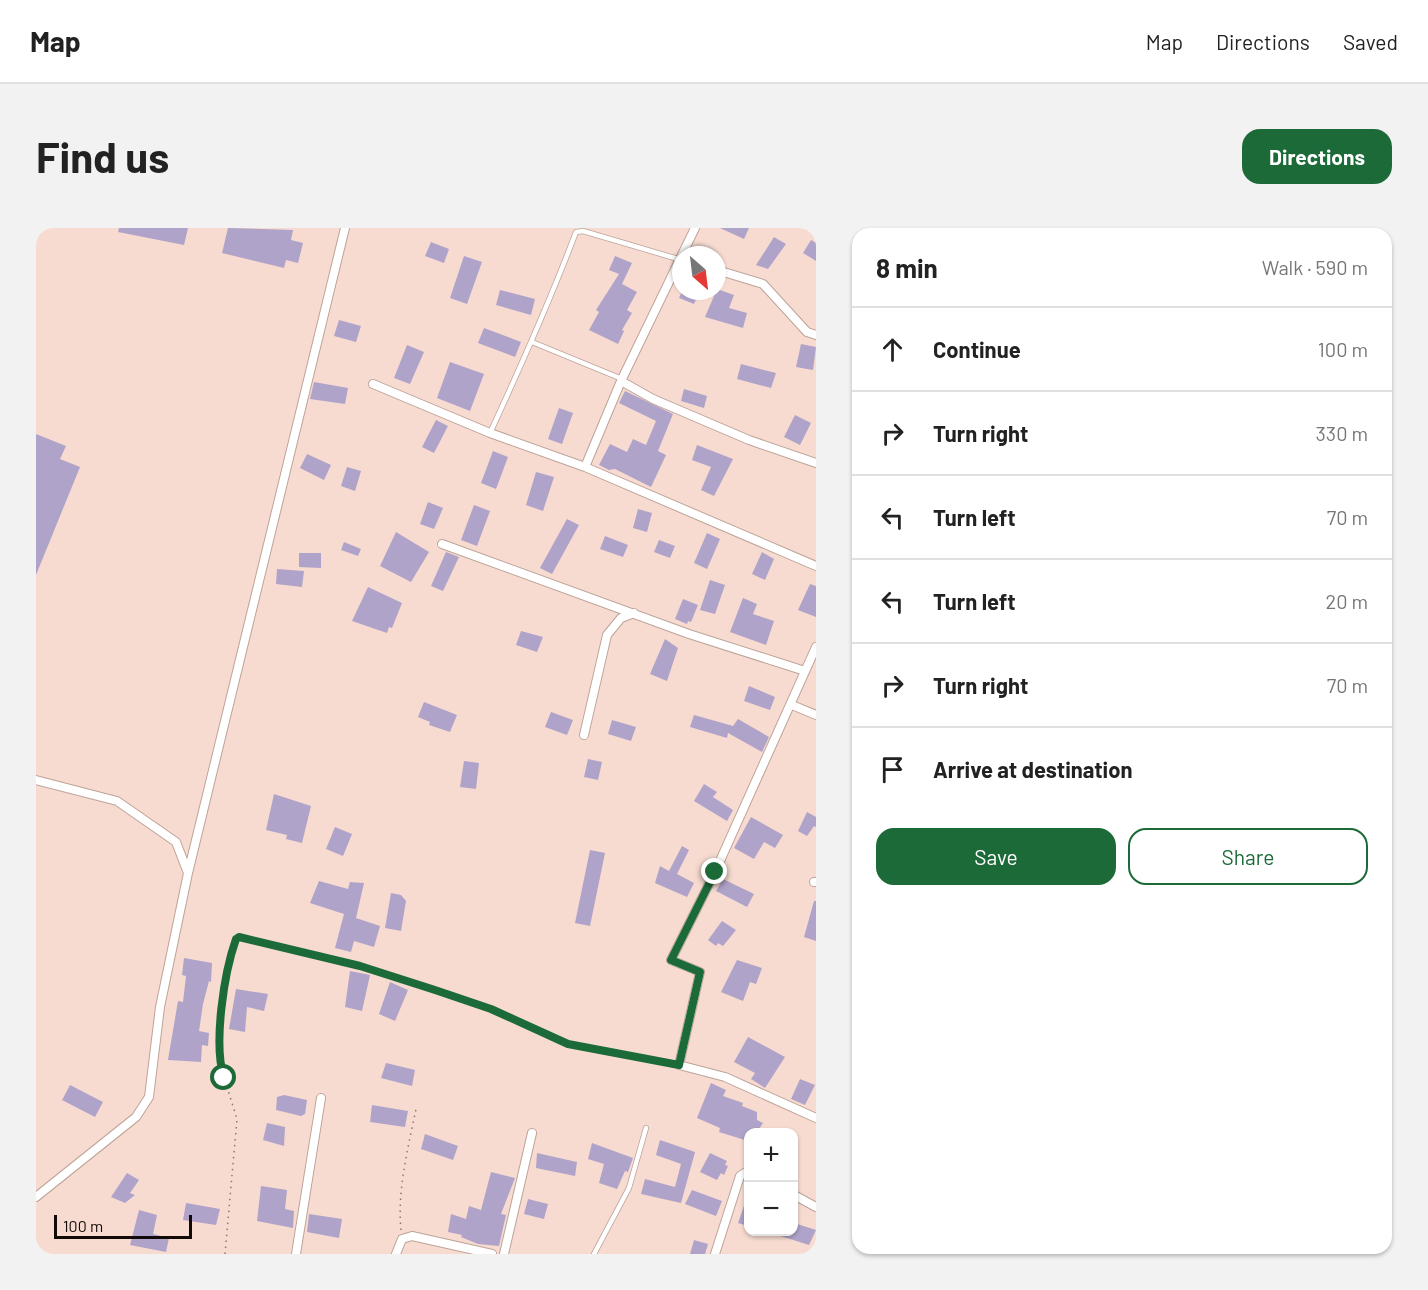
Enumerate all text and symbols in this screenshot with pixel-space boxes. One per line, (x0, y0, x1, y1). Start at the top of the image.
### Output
text: Map (30, 24, 81, 58)
text: Map (1146, 29, 1183, 54)
text: Directions (1216, 29, 1310, 54)
text: Saved (1343, 29, 1398, 54)
button: Directions (1242, 129, 1392, 184)
text: Find us (36, 131, 169, 181)
north arrow (672, 246, 726, 300)
text: 8 min (876, 252, 938, 283)
text: Walk · 590 m (1262, 255, 1368, 279)
icon: ahead (876, 333, 909, 366)
text: Continue (933, 336, 1021, 362)
text: 100 m (1318, 337, 1368, 361)
icon: right (876, 417, 909, 450)
text: Turn right (933, 420, 1028, 446)
text: 330 m (1316, 421, 1368, 445)
icon: left (876, 501, 909, 534)
text: Turn left (933, 504, 1016, 530)
text: 70 m (1327, 505, 1368, 529)
icon: left (876, 585, 909, 618)
text: Turn left (933, 588, 1016, 614)
text: 20 m (1325, 589, 1368, 613)
icon: right (876, 669, 909, 702)
text: Turn right (933, 672, 1028, 698)
text: 70 m (1327, 673, 1368, 697)
icon: arrive (876, 753, 909, 786)
text: Arrive at destination (933, 756, 1132, 782)
button: Save (876, 828, 1116, 885)
button: Share (1128, 828, 1368, 885)
route end (701, 858, 727, 884)
route start (210, 1064, 236, 1090)
map controls (744, 1128, 798, 1236)
button: + (744, 1128, 798, 1182)
button: − (744, 1182, 798, 1236)
scale bar (54, 1212, 192, 1240)
text: 100 m (63, 1216, 103, 1235)

